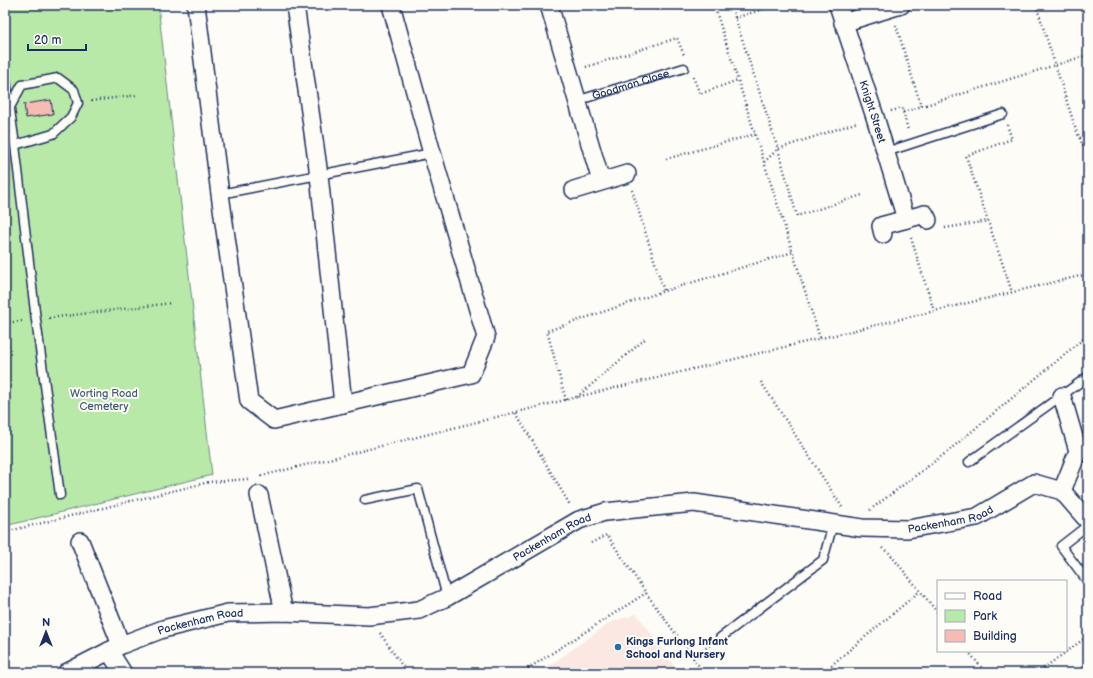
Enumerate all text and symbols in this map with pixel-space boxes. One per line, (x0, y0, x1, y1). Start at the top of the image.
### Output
scale bar (28, 26, 86, 52)
text: 20 m (34, 33, 61, 48)
street label: Goodman Close (590, 66, 671, 102)
street label: Knight Street (857, 79, 889, 145)
park label: Worting Road Cemetery (70, 387, 138, 413)
street label: Packenham Road (907, 502, 995, 535)
street label: Packenham Road (510, 510, 592, 564)
legend (937, 580, 1067, 652)
text: Road (973, 589, 1002, 604)
street label: Packenham Road (156, 606, 243, 637)
text: Park (973, 609, 997, 624)
north arrow (26, 612, 66, 652)
text: N (42, 616, 50, 629)
text: Building (973, 629, 1017, 644)
place label: Kings Furlong Infant School and Nursery (626, 635, 728, 661)
marker: Kings Furlong Infant School and Nursery (613, 642, 623, 652)

